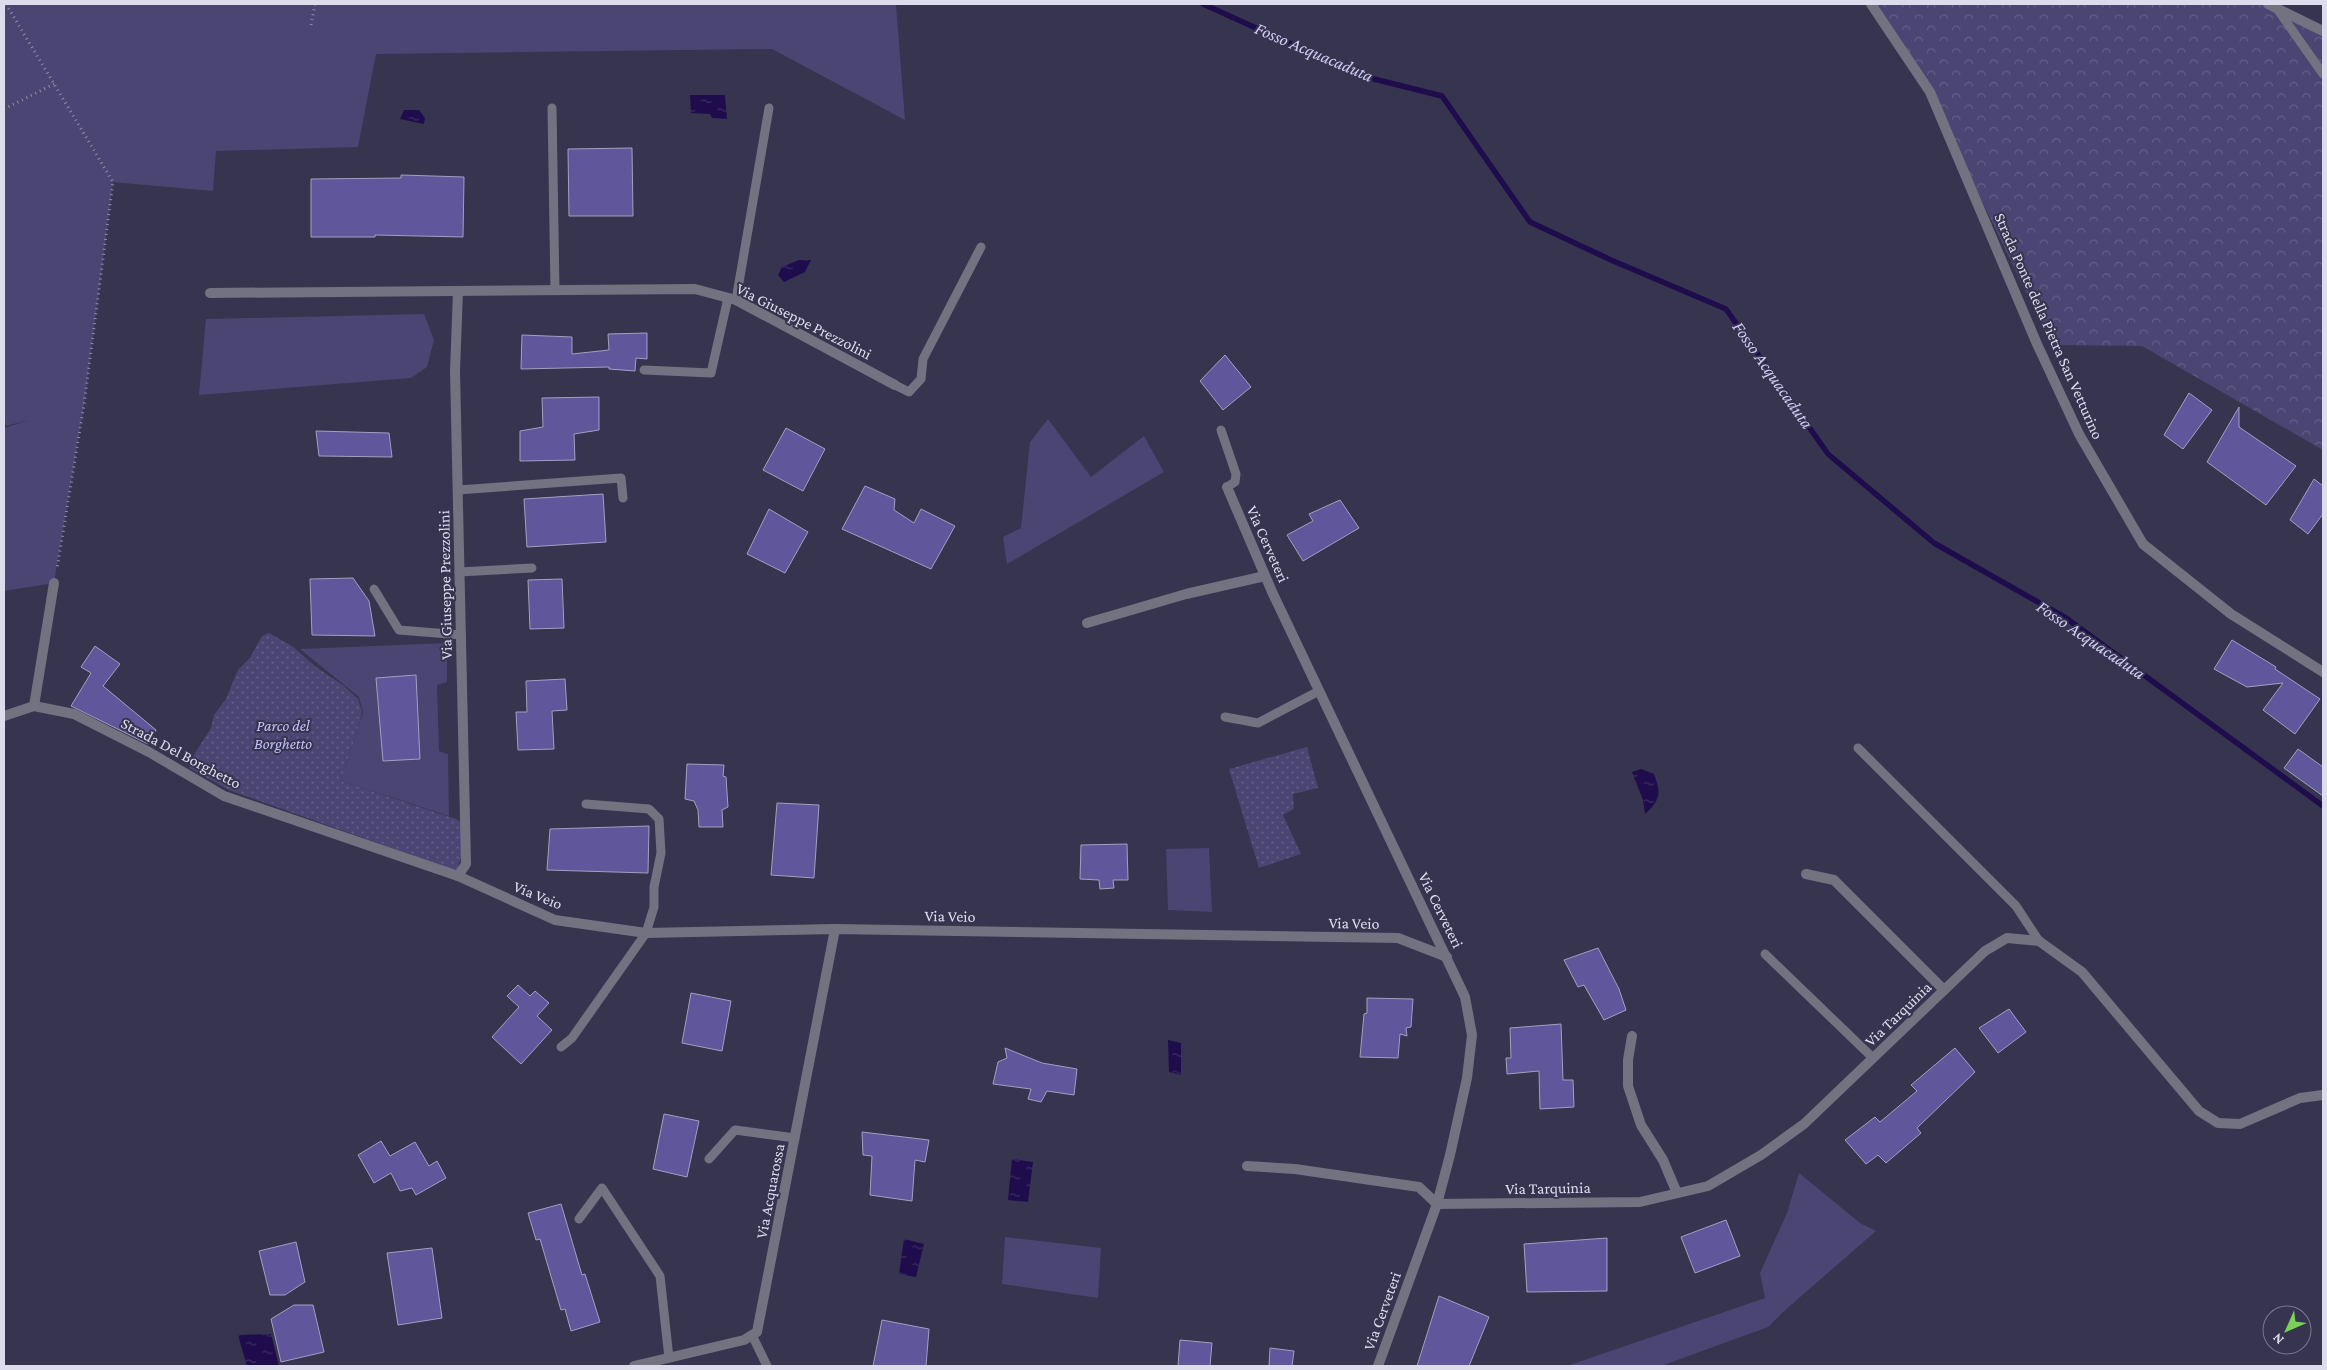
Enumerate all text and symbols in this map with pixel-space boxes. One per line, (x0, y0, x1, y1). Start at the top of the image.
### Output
water label: Fosso Acquacaduta (1252, 18, 1377, 86)
street label: Strada Ponte della Pietra San Vetturino (1991, 210, 2107, 442)
street label: Via Giuseppe Prezzolini (733, 279, 874, 363)
water label: Fosso Acquacaduta (1729, 317, 1818, 433)
street label: Via Cerveteri (1244, 503, 1292, 585)
street label: Via Giuseppe Prezzolini (435, 510, 456, 660)
water label: Fosso Acquacaduta (2033, 596, 2149, 684)
street label: Strada Del Borghetto (118, 714, 244, 793)
park label: Parco del Borghetto (254, 717, 312, 753)
street label: Via Cerveteri (1415, 869, 1467, 951)
street label: Via Veio (511, 878, 565, 912)
street label: Via Veio (924, 907, 976, 925)
street label: Via Veio (1328, 914, 1380, 932)
street label: Via Tarquinia (1861, 978, 1936, 1051)
street label: Via Acquarossa (752, 1141, 789, 1240)
street label: Via Tarquinia (1505, 1179, 1591, 1198)
street label: Via Cerveteri (1360, 1270, 1404, 1352)
north arrow (2262, 1305, 2312, 1355)
text: N (2268, 1330, 2287, 1348)

